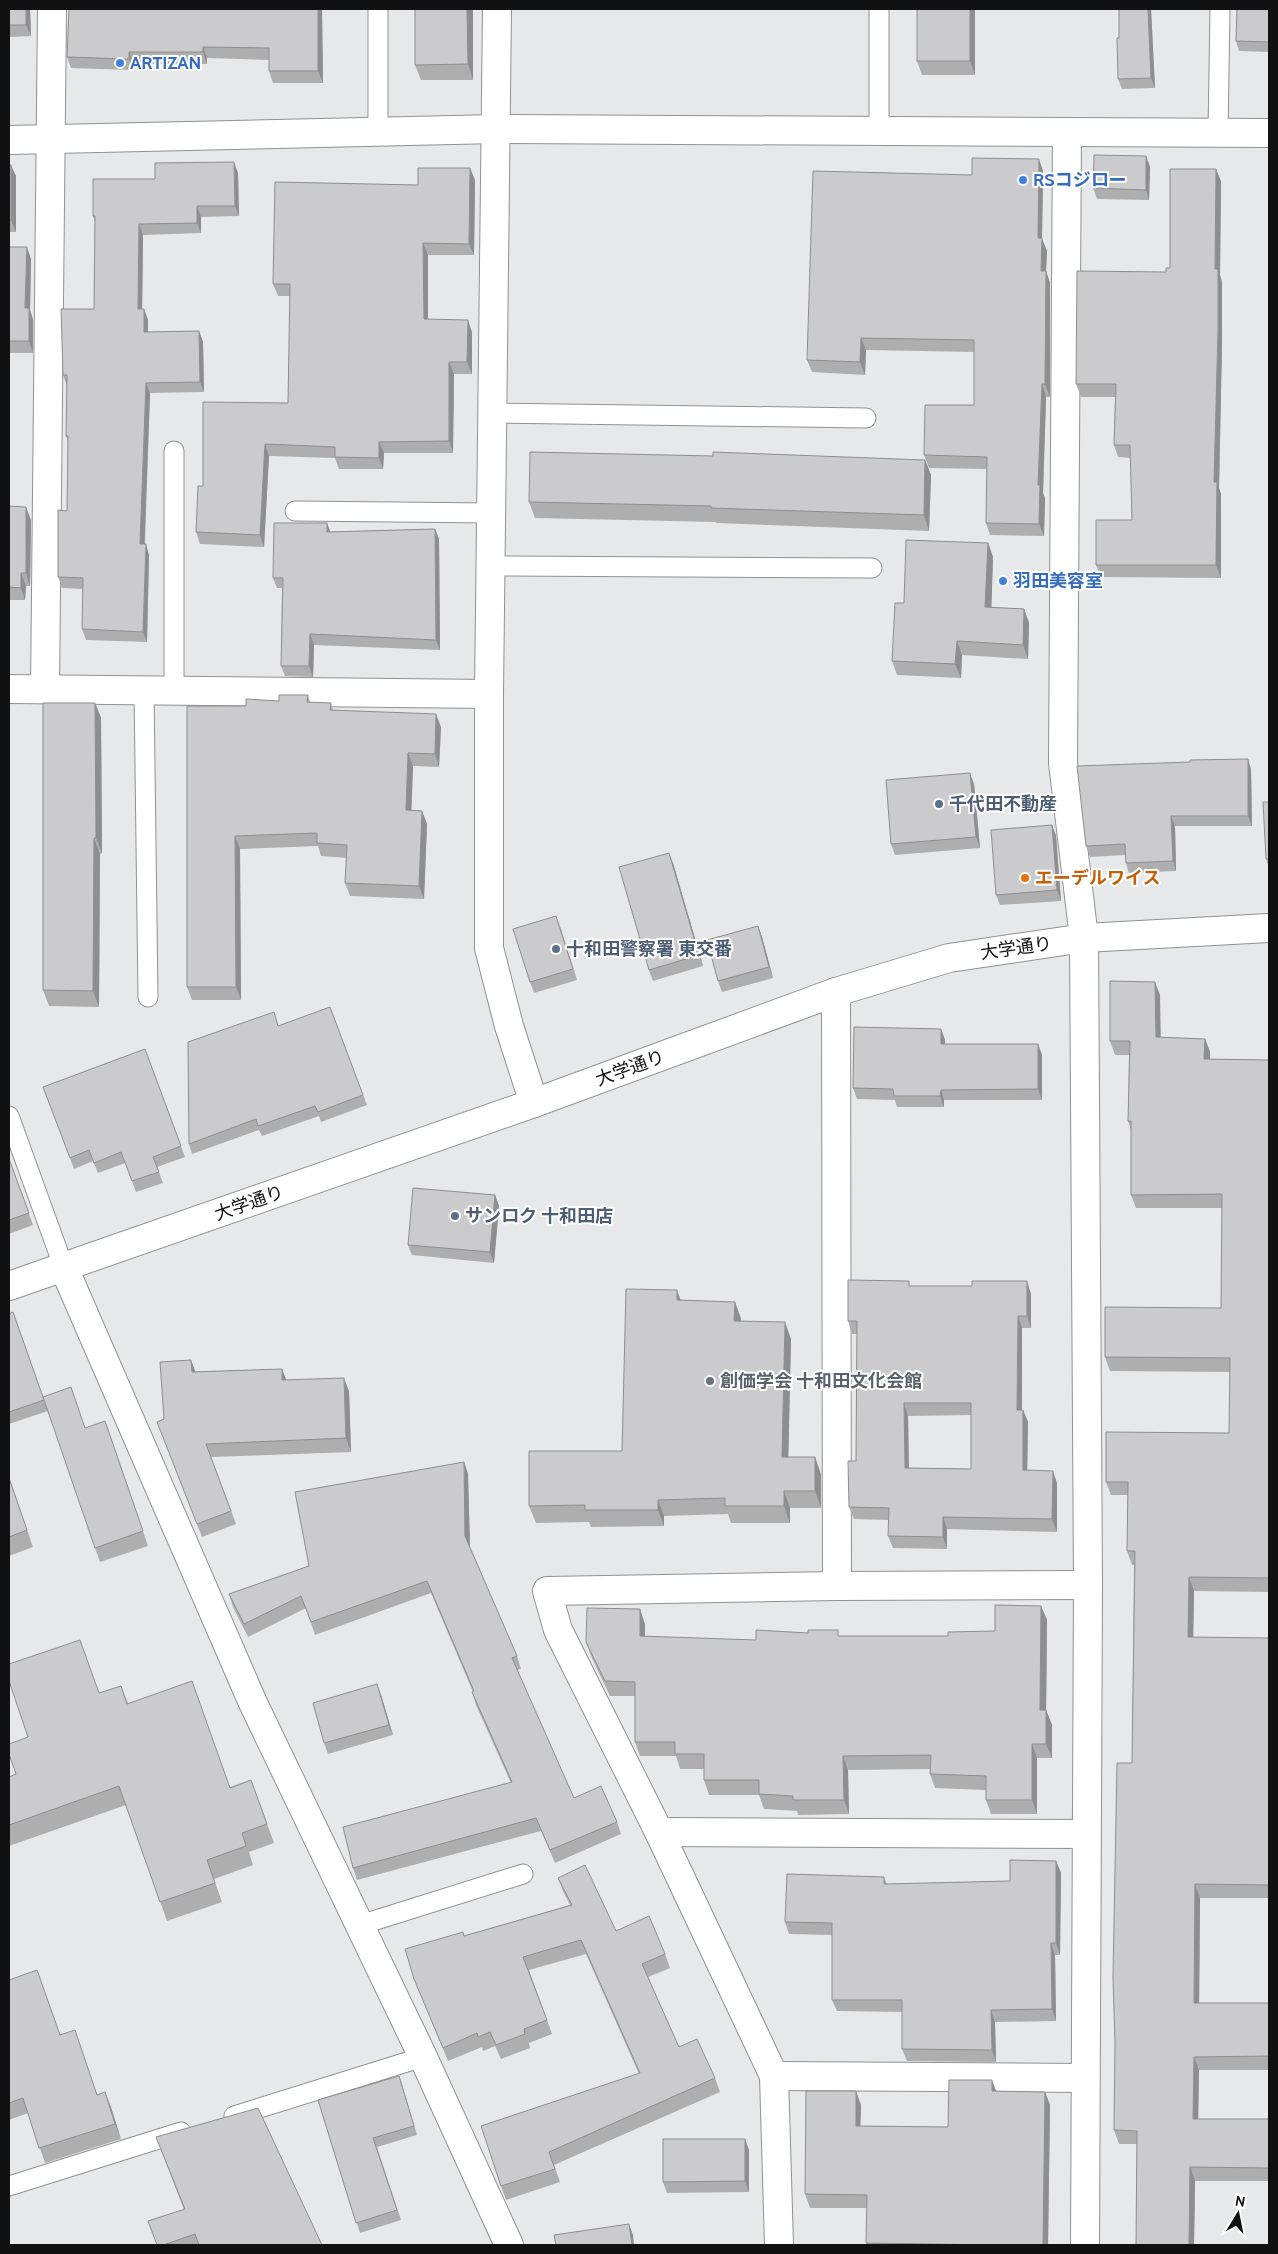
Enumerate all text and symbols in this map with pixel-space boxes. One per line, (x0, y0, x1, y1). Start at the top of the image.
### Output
place label: ARTIZAN (130, 52, 201, 74)
marker: ARTIZAN (114, 57, 126, 69)
place label: RSコジロー (1033, 169, 1127, 191)
marker: RSコジロー (1017, 174, 1029, 186)
place label: 羽田美容室 (1013, 570, 1103, 592)
marker: 羽田美容室 (997, 575, 1009, 587)
place label: 千代田不動産 (949, 793, 1057, 815)
marker: 千代田不動産 (933, 798, 945, 810)
place label: エーデルワイス (1035, 867, 1160, 889)
marker: エーデルワイス (1019, 872, 1031, 884)
street label: 大学通り (979, 932, 1053, 964)
place label: 十和田警察署 東交番 (566, 938, 732, 960)
marker: 十和田警察署 東交番 (550, 943, 562, 955)
street label: 大学通り (592, 1045, 668, 1091)
street label: 大学通り (211, 1181, 287, 1225)
place label: サンロク 十和田店 (465, 1205, 613, 1227)
marker: サンロク 十和田店 (449, 1210, 461, 1222)
place label: 創価学会 十和田文化会館 (720, 1370, 922, 1392)
marker: 創価学会 十和田文化会館 (704, 1375, 716, 1387)
north arrow (1213, 2189, 1263, 2239)
text: N (1234, 2191, 1247, 2211)

